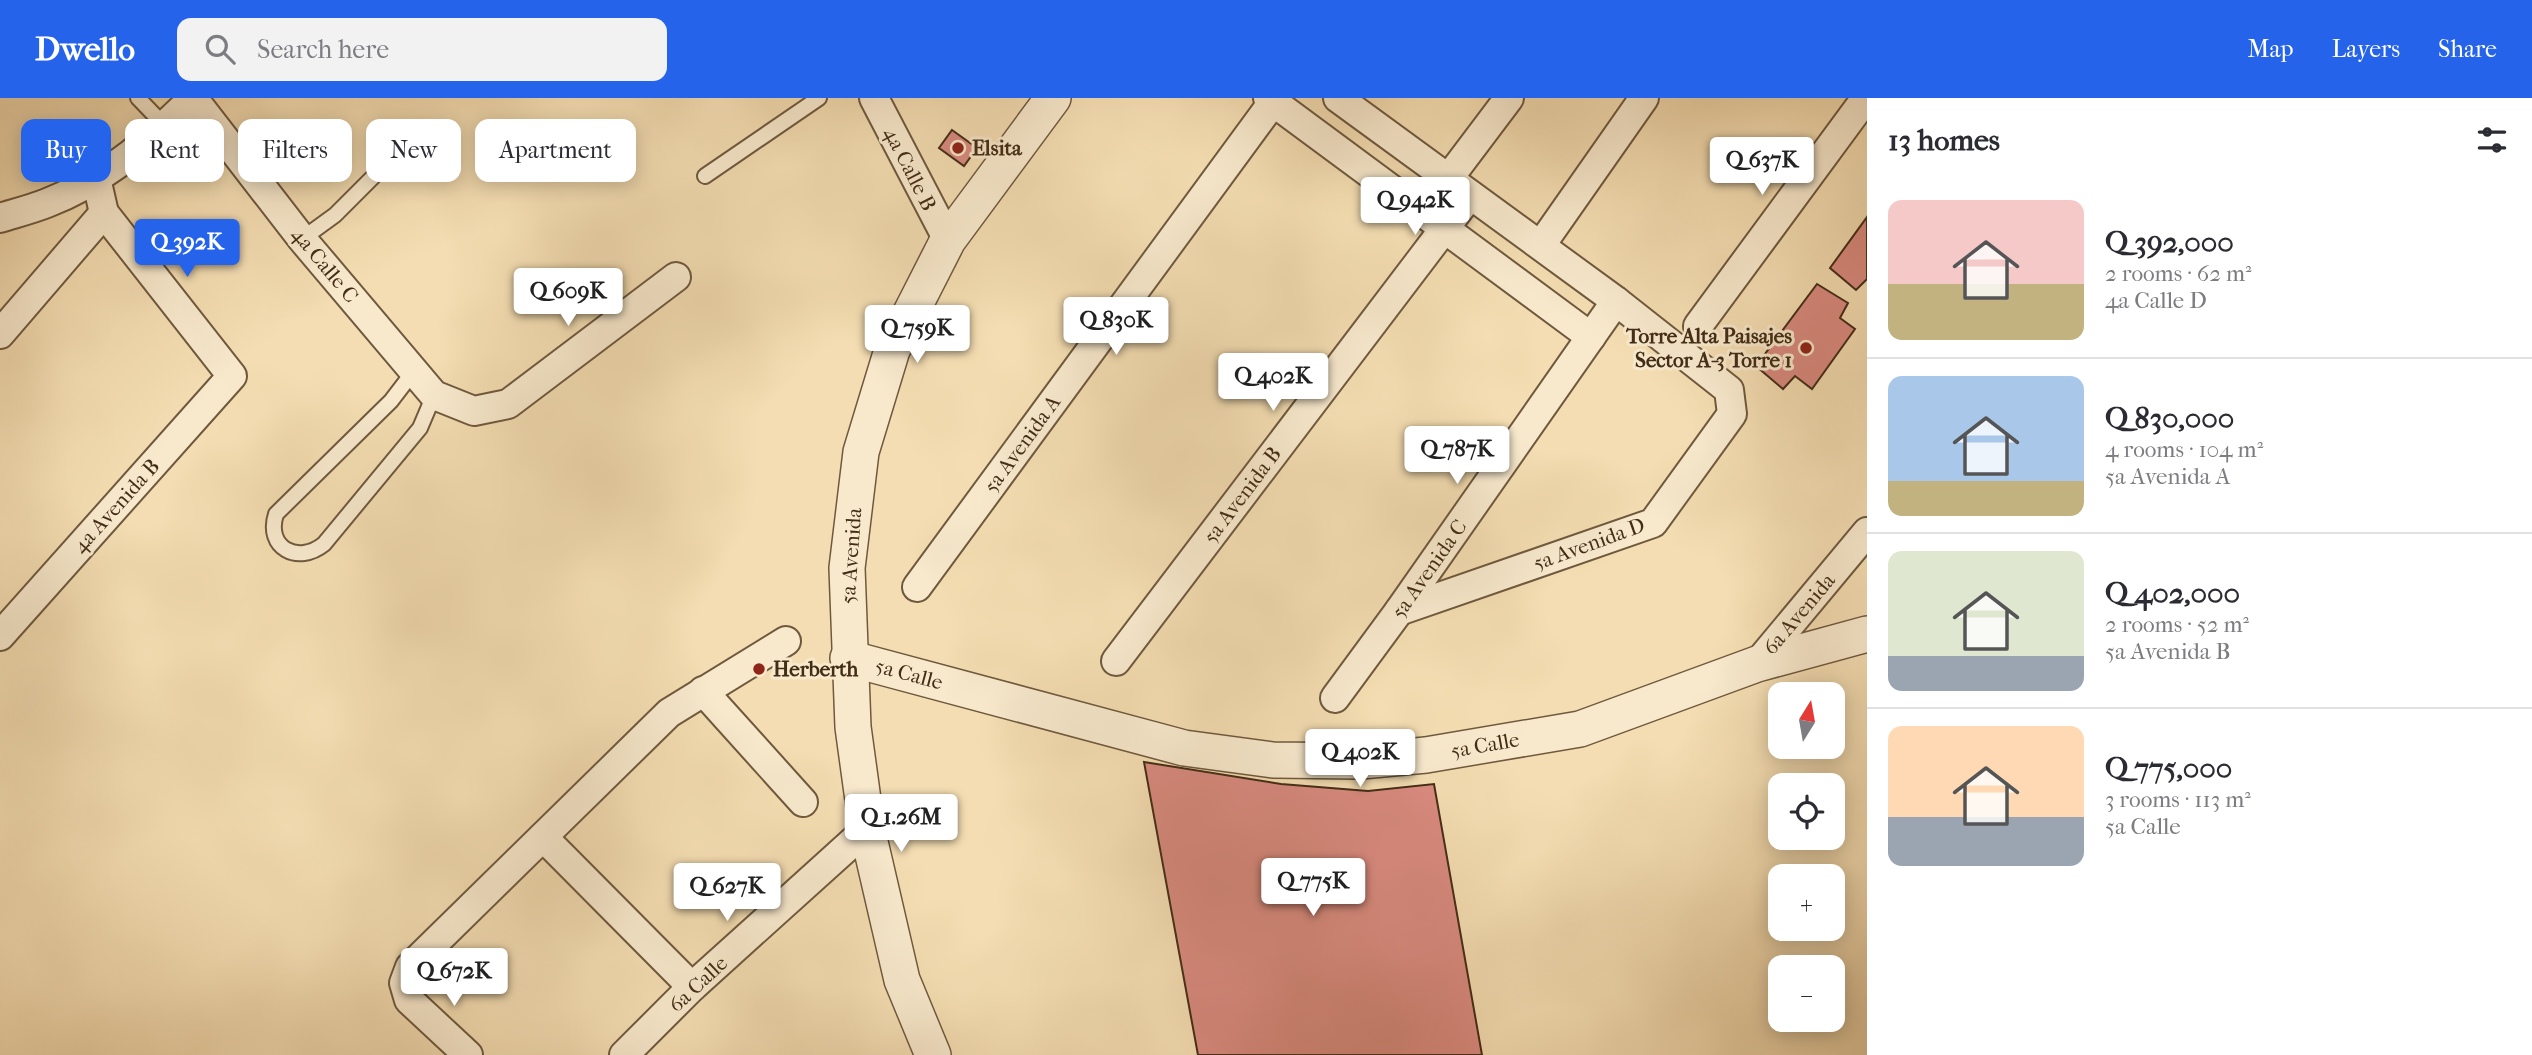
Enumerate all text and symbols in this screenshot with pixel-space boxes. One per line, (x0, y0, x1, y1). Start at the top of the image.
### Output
search box (177, 18, 667, 81)
text: Dwello (35, 30, 135, 69)
icon: search (201, 30, 239, 68)
text: Search here (257, 34, 389, 65)
text: Map (2248, 35, 2294, 63)
text: Layers (2332, 35, 2400, 63)
text: Share (2438, 35, 2497, 63)
chip: Buy (21, 119, 111, 182)
chip: Rent (125, 119, 224, 182)
chip: Filters (238, 119, 352, 182)
chip: New (366, 119, 461, 182)
chip: Apartment (475, 119, 636, 182)
icon: filters (2473, 121, 2511, 159)
street label: 4a Calle B (879, 123, 941, 215)
text: 13 homes (1888, 123, 2000, 158)
place label: Elsita (972, 136, 1023, 160)
pin: Q 637K (1705, 138, 1819, 197)
marker: Elsita (950, 140, 966, 156)
text: Q 637K (1726, 146, 1798, 173)
pin: Q 942K (1358, 178, 1472, 237)
text: Q 942K (1377, 186, 1453, 213)
pin: Q 392K (130, 220, 244, 279)
street label: 4a Calle C (287, 222, 363, 308)
text: Q 392,000 (2105, 225, 2234, 260)
text: Q 392K (151, 228, 223, 255)
icon: home (1944, 228, 2028, 312)
text: 2 rooms · 62 m² (2105, 260, 2252, 287)
pin: Q 609K (511, 268, 625, 328)
text: Q 609K (530, 277, 606, 304)
text: 4a Calle D (2105, 287, 2207, 314)
pin: Q 830K (1059, 298, 1173, 357)
pin: Q 759K (860, 306, 974, 365)
text: Q 830K (1079, 306, 1153, 333)
text: Q 759K (881, 314, 953, 341)
place label: Torre Alta Paisajes Sector A-3 Torre 1 (1625, 324, 1792, 372)
marker: Torre Alta Paisajes Sector A-3 Torre 1 (1798, 340, 1814, 356)
pin: Q 402K (1216, 354, 1330, 413)
text: Q 402K (1234, 362, 1312, 389)
street label: 5a Avenida A (979, 390, 1066, 497)
text: Q 830,000 (2105, 401, 2234, 436)
icon: home (1944, 404, 2028, 488)
pin: Q 787K (1400, 426, 1514, 486)
text: Q 787K (1420, 435, 1494, 462)
text: 4 rooms · 104 m² (2105, 436, 2263, 463)
street label: 5a Avenida B (1198, 442, 1286, 548)
street label: 4a Avenida B (68, 454, 164, 558)
text: 5a Avenida A (2105, 463, 2230, 490)
street label: 5a Avenida (836, 507, 866, 605)
street label: 5a Avenida D (1530, 513, 1648, 575)
street label: 5a Avenida C (1386, 515, 1472, 623)
street label: 6a Avenida (1758, 568, 1840, 659)
text: Q 402,000 (2105, 576, 2240, 611)
icon: home (1944, 579, 2028, 663)
text: 2 rooms · 52 m² (2105, 611, 2249, 638)
text: 5a Avenida B (2105, 638, 2230, 665)
street label: 5a Calle (873, 653, 945, 695)
place label: Herberth (773, 657, 859, 681)
marker: Herberth (751, 661, 767, 677)
north arrow (1768, 682, 1844, 760)
map controls (1768, 682, 1845, 1032)
street label: 5a Calle (1449, 727, 1521, 763)
pin: Q 402K (1303, 730, 1417, 789)
text: Q 402K (1321, 738, 1399, 765)
text: Q 775,000 (2105, 751, 2232, 786)
icon: home (1944, 754, 2028, 838)
button: locate (1768, 773, 1845, 850)
text: 3 rooms · 113 m² (2105, 786, 2251, 813)
pin: Q 1.26M (836, 794, 966, 854)
text: Q 1.26M (861, 803, 941, 830)
text: 5a Calle (2105, 813, 2181, 840)
pin: Q 775K (1256, 858, 1370, 918)
pin: Q 627K (670, 864, 784, 923)
button: + (1768, 864, 1845, 941)
text: Q 775K (1277, 867, 1349, 894)
text: Q 627K (690, 872, 764, 899)
pin: Q 672K (397, 948, 511, 1008)
street label: 6a Calle (664, 951, 732, 1017)
button: − (1768, 955, 1845, 1032)
text: Q 672K (417, 957, 491, 984)

